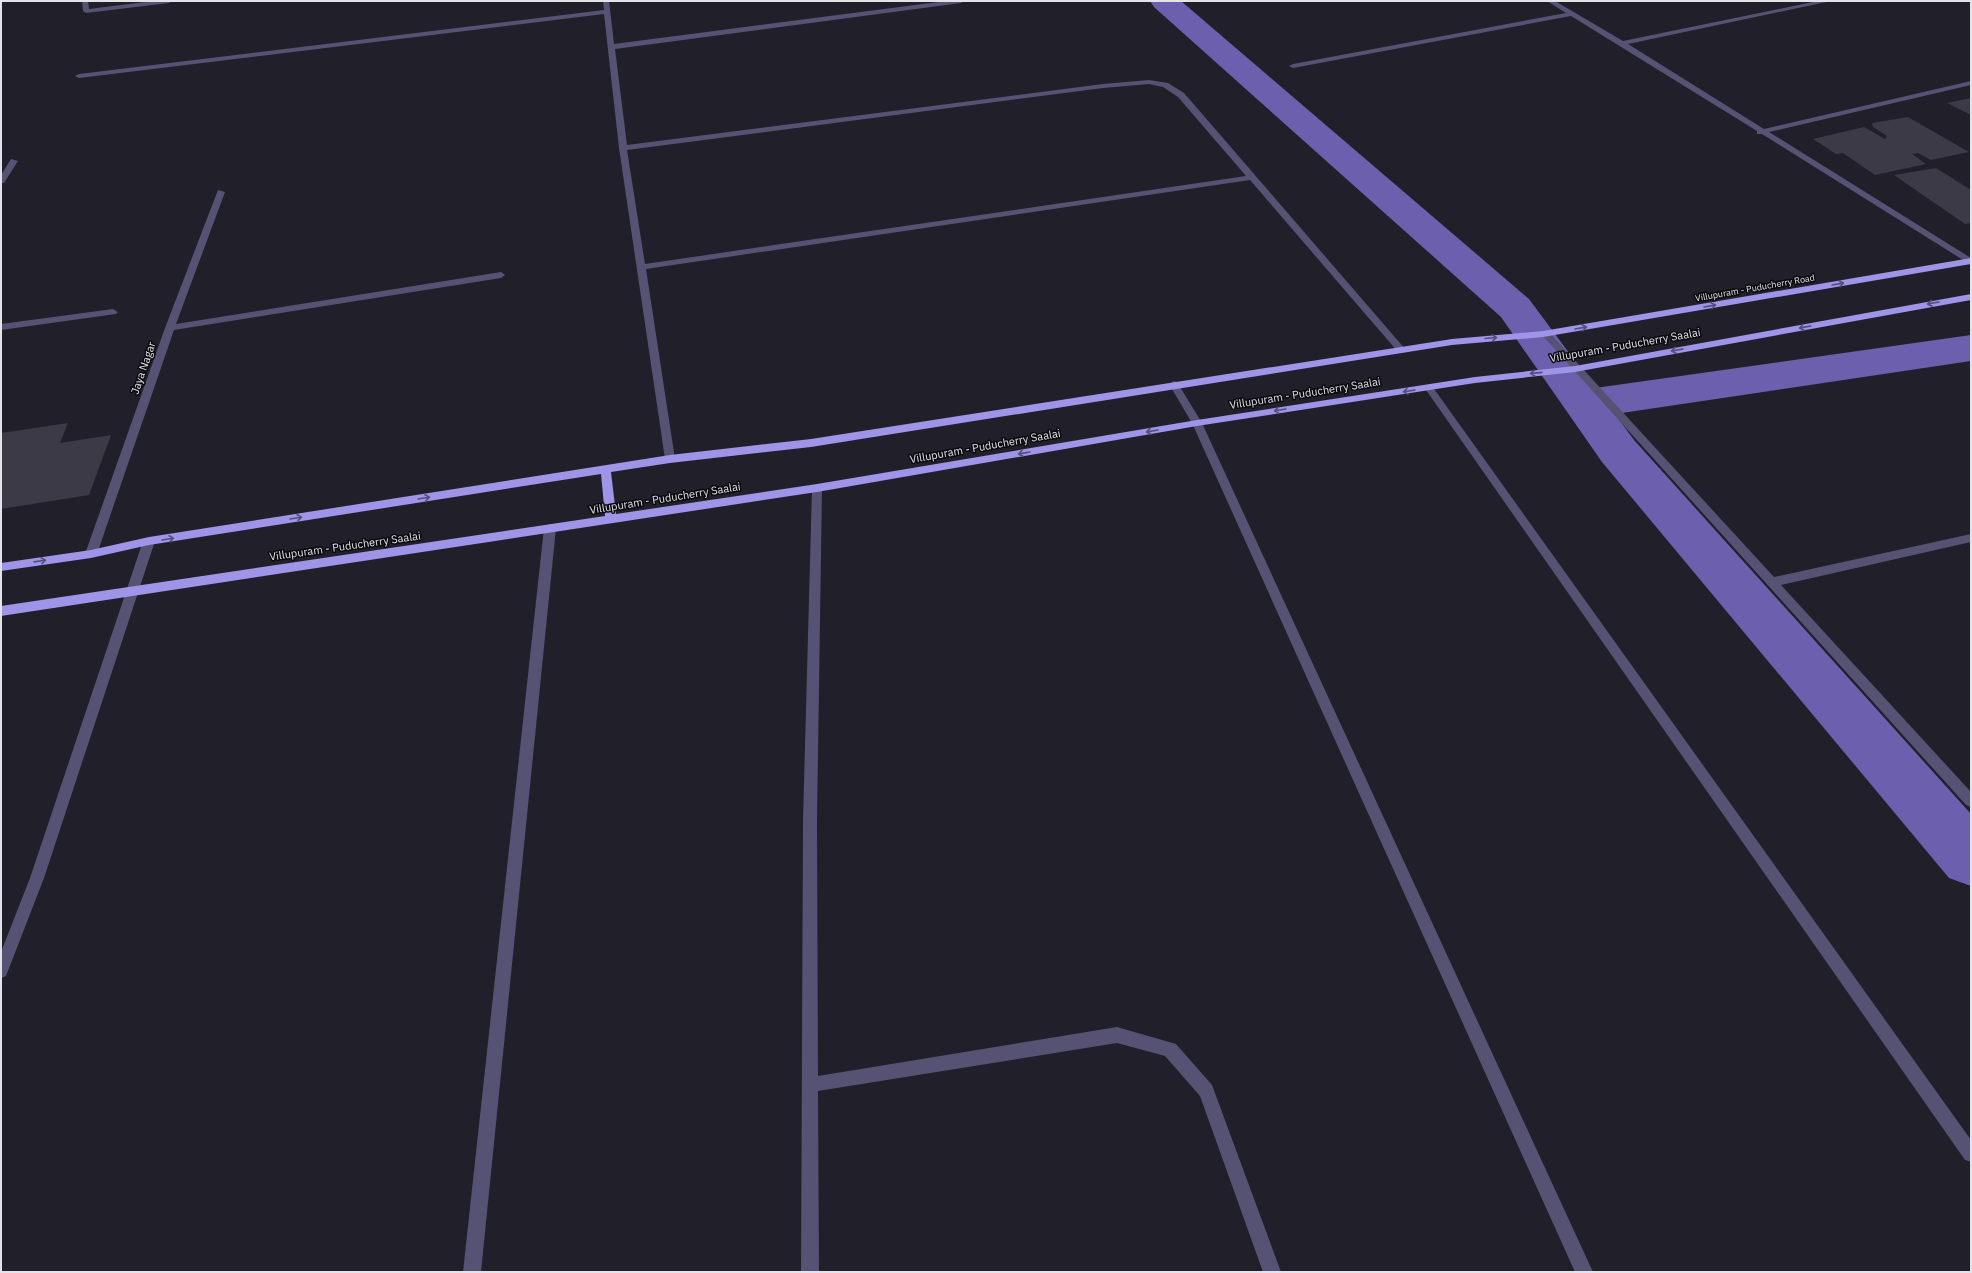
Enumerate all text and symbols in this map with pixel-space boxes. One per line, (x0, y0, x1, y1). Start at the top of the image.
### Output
street label: Villupuram - Puducherry Road (1694, 272, 1816, 303)
one-way arrow (1831, 280, 1844, 288)
one-way arrow (1927, 300, 1940, 308)
one-way arrow (1703, 301, 1716, 309)
one-way arrow (1575, 323, 1588, 331)
one-way arrow (1799, 323, 1812, 331)
street label: Villupuram - Puducherry Saalai (1549, 325, 1701, 365)
one-way arrow (1484, 335, 1497, 342)
street label: Jaya Nagar (127, 340, 159, 396)
one-way arrow (1671, 346, 1684, 354)
one-way arrow (1530, 369, 1543, 377)
street label: Villupuram - Puducherry Saalai (1228, 374, 1382, 412)
one-way arrow (1403, 387, 1416, 395)
one-way arrow (1274, 406, 1287, 414)
street label: Villupuram - Puducherry Saalai (909, 426, 1061, 466)
one-way arrow (1146, 427, 1159, 435)
one-way arrow (1018, 449, 1031, 457)
street label: Villupuram - Puducherry Saalai (588, 479, 742, 517)
one-way arrow (417, 494, 430, 502)
one-way arrow (289, 514, 302, 522)
street label: Villupuram - Puducherry Saalai (268, 528, 422, 564)
one-way arrow (161, 535, 174, 543)
one-way arrow (33, 557, 46, 565)

